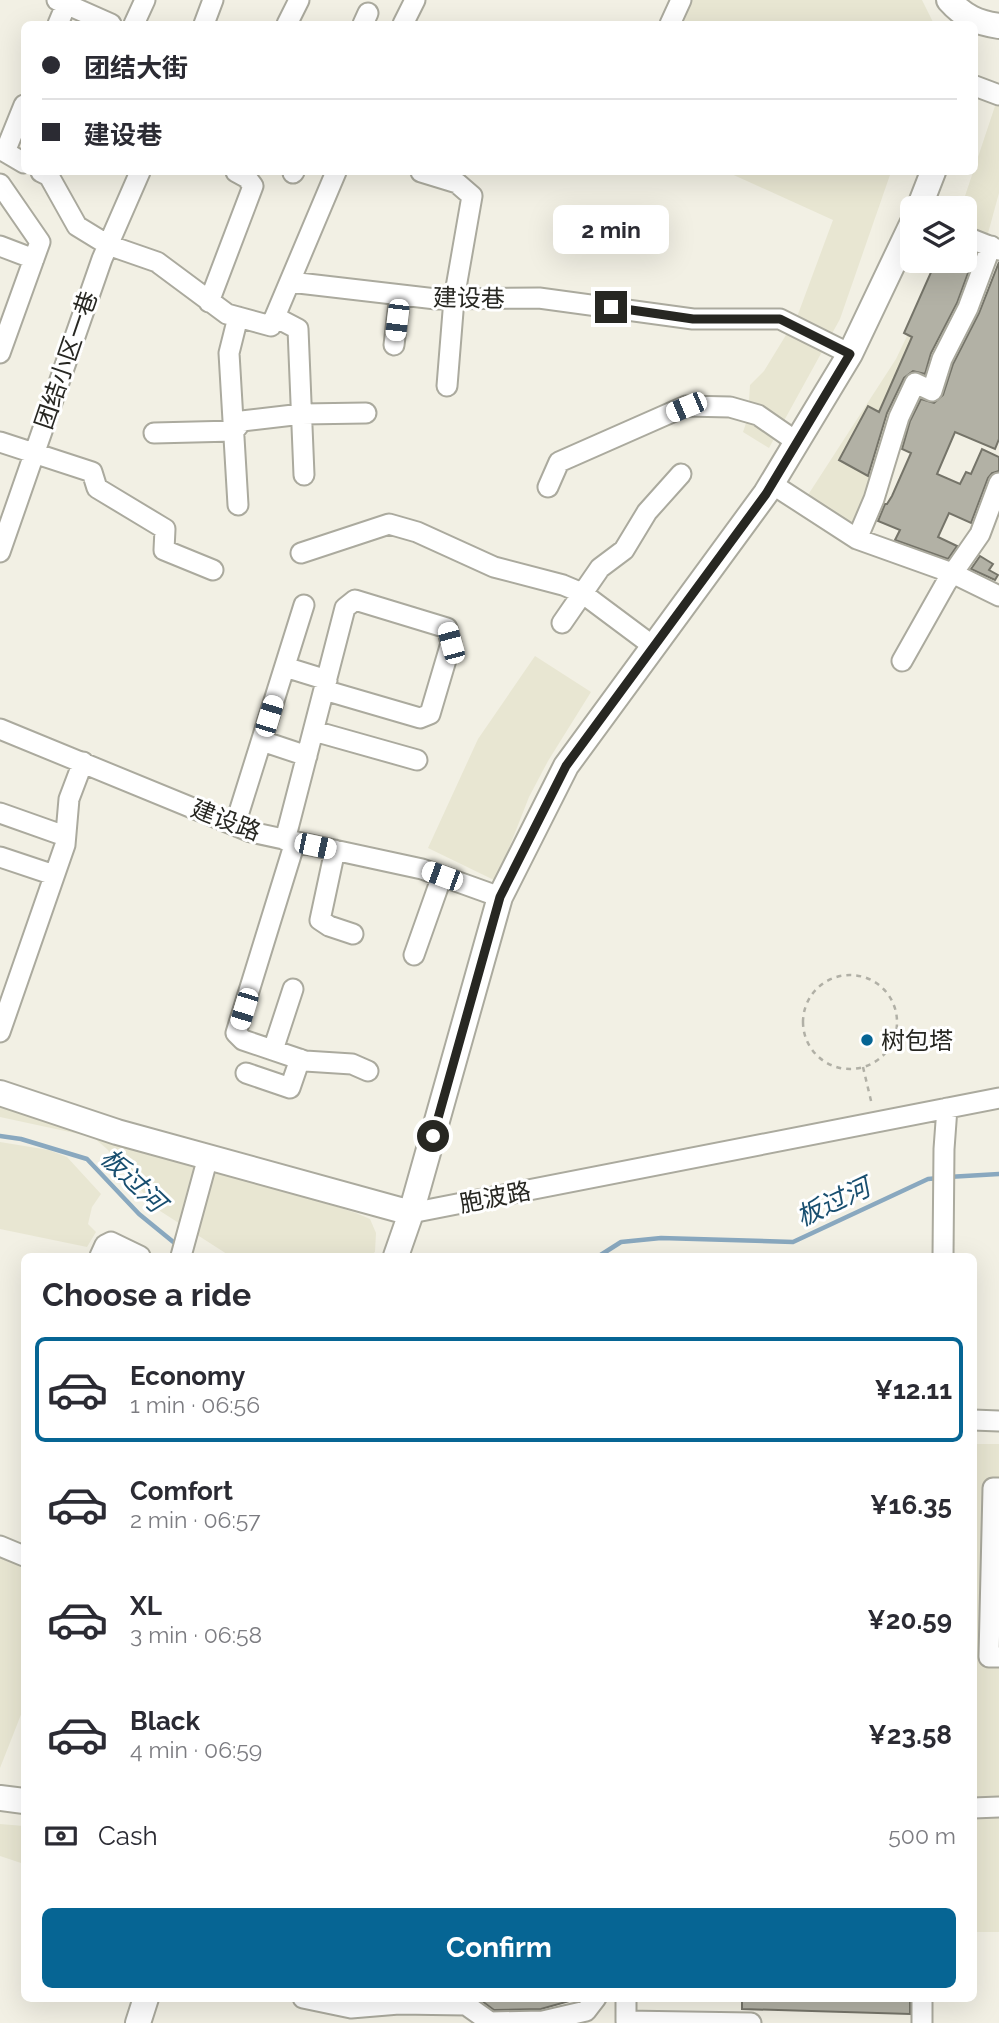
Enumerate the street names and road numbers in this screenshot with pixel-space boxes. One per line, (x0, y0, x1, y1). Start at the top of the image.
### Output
street label: 建设巷 (433, 283, 505, 313)
street label: 团结小区一巷 (29, 287, 103, 433)
street label: 建设路 (187, 794, 265, 846)
street label: 胞波路 (457, 1176, 533, 1218)

